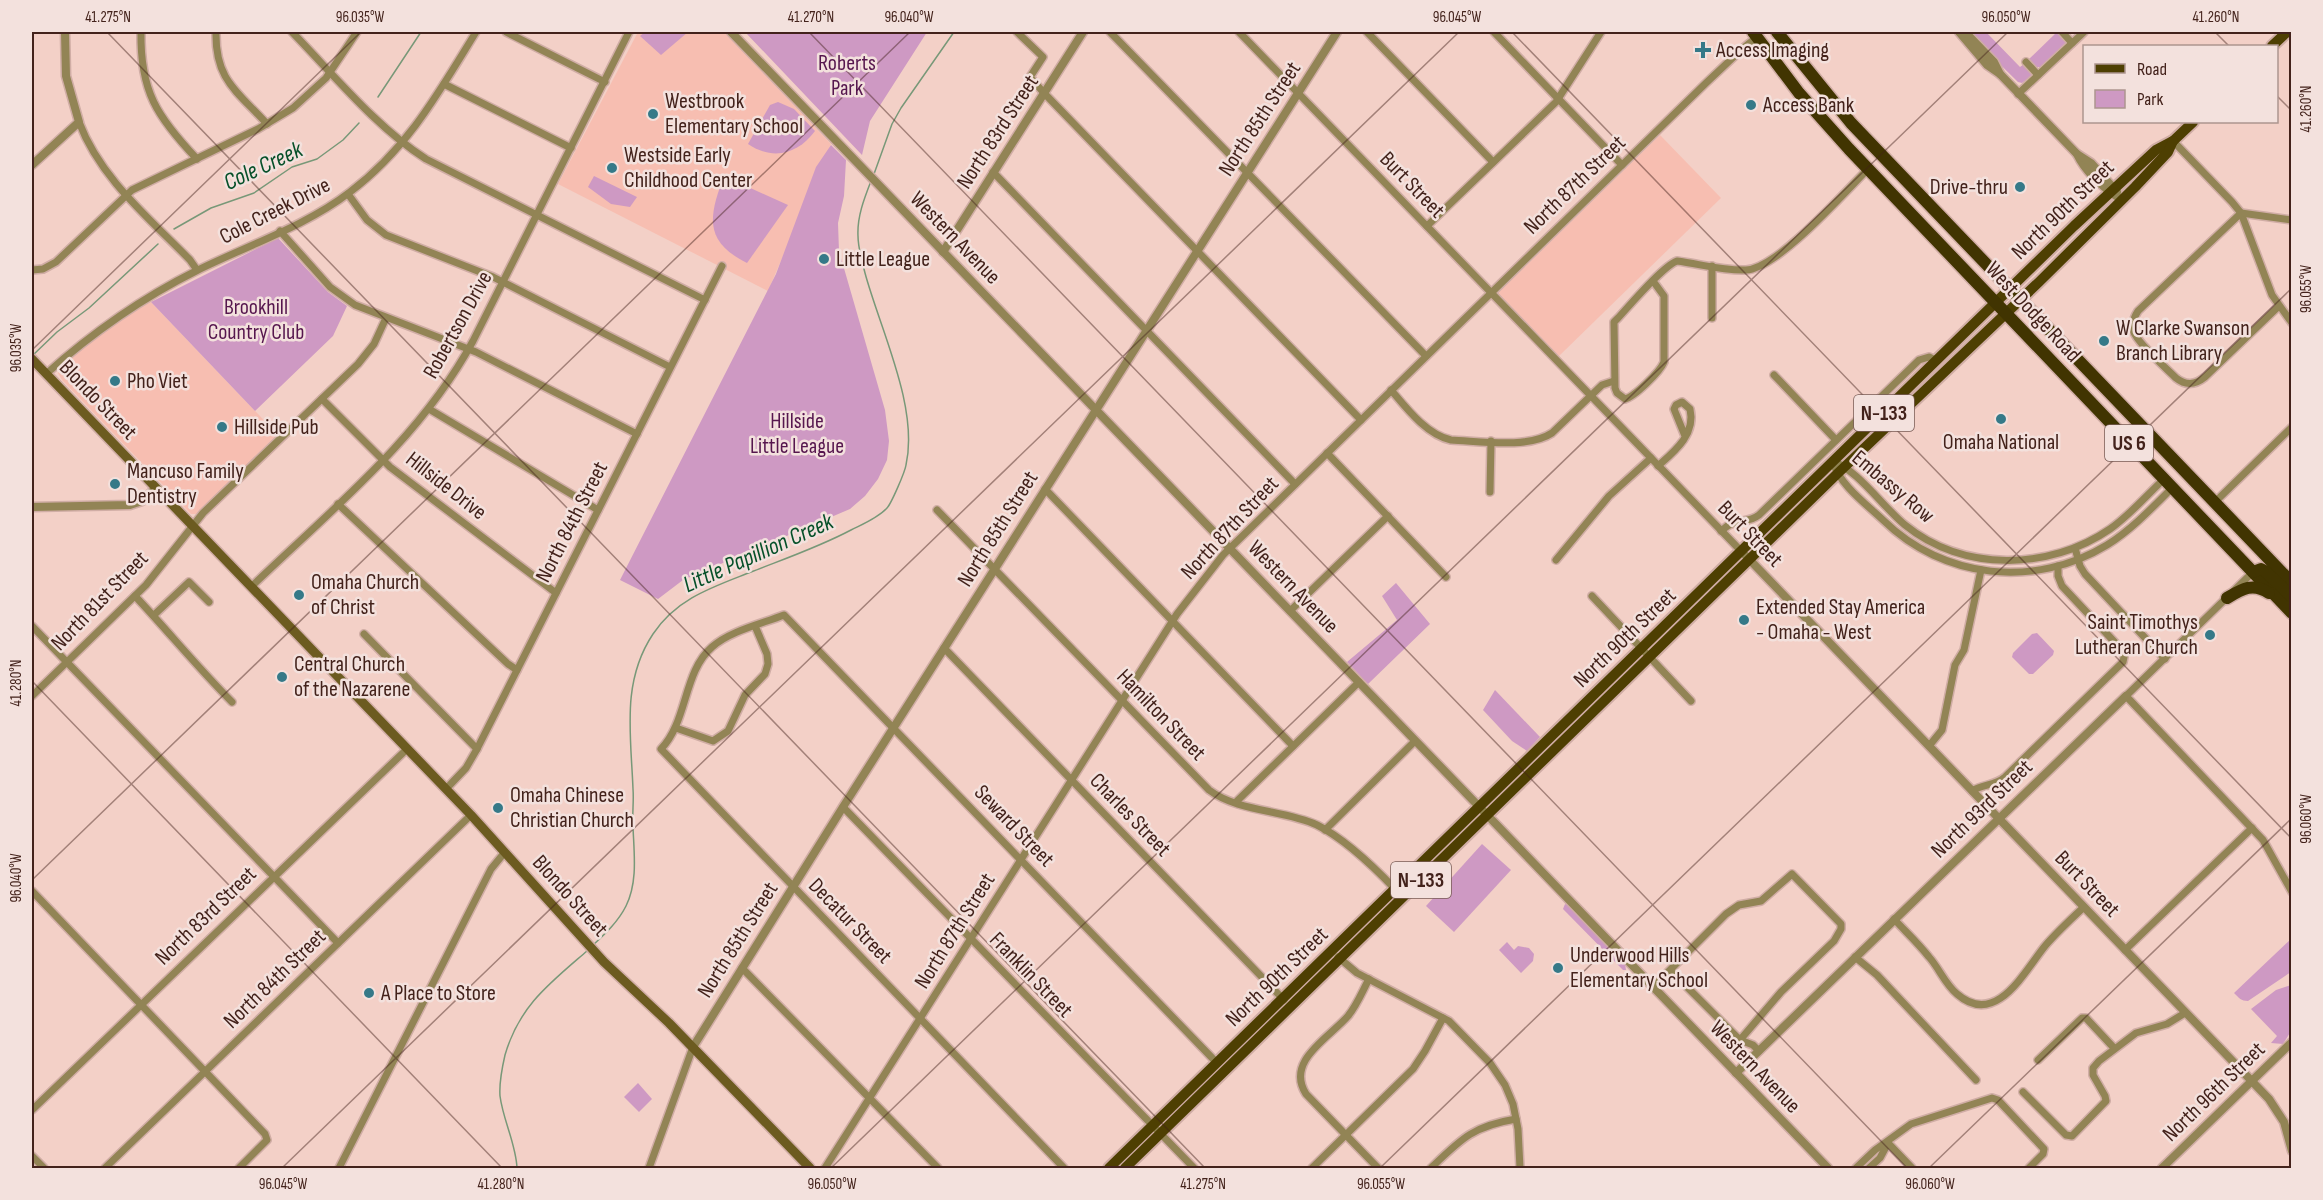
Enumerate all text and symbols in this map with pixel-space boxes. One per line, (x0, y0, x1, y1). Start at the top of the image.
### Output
text: 41.275°N (85, 8, 131, 27)
text: 96.035°W (336, 8, 384, 27)
text: 41.270°N (788, 8, 834, 27)
text: 96.040°W (884, 8, 934, 27)
text: 96.045°W (1433, 8, 1481, 27)
text: 96.050°W (1982, 8, 2031, 27)
text: 41.260°N (2193, 8, 2239, 27)
place label: Access Imaging (1715, 37, 1829, 64)
marker: Access Imaging (1694, 41, 1712, 59)
legend (2083, 45, 2278, 123)
park label: Roberts Park (818, 50, 876, 102)
street label: North 85th Street (1213, 56, 1307, 181)
text: Road (2137, 59, 2167, 80)
street label: North 83rd Street (951, 70, 1045, 194)
text: 41.260°N (2297, 86, 2316, 132)
place label: Westbrook Elementary School (665, 88, 803, 140)
text: Park (2137, 89, 2163, 110)
place label: Access Bank (1762, 92, 1855, 119)
marker: Access Bank (1744, 98, 1758, 112)
marker: Westbrook Elementary School (646, 107, 660, 121)
street label: North 87th Street (1518, 130, 1632, 240)
water label: Cole Creek (219, 135, 308, 197)
place label: Westside Early Childhood Center (624, 142, 752, 194)
street label: Burt Street (1374, 146, 1450, 224)
street label: North 90th Street (2006, 154, 2120, 266)
marker: Westside Early Childhood Center (605, 161, 619, 175)
street label: Cole Creek Drive (215, 172, 335, 250)
place label: Drive-thru (1930, 174, 2008, 201)
marker: Drive-thru (2013, 180, 2027, 194)
street label: Western Avenue (904, 186, 1006, 290)
place label: Little League (836, 246, 930, 273)
marker: Little League (817, 252, 831, 266)
street label: West Dodge Road (1980, 256, 2086, 368)
text: 96.055°W (2297, 265, 2316, 313)
street label: Robertson Drive (417, 267, 499, 383)
park label: Brookhill Country Club (208, 294, 304, 346)
place label: W Clarke Swanson Branch Library (2116, 315, 2250, 367)
text: 96.035°W (7, 324, 26, 372)
marker: W Clarke Swanson Branch Library (2097, 334, 2111, 348)
street label: Blondo Street (53, 354, 143, 446)
place label: Pho Viet (127, 368, 188, 395)
marker: Pho Viet (108, 374, 122, 388)
road number: N-133 (1854, 395, 1914, 431)
park label: Hillside Little League (750, 408, 844, 460)
marker: Omaha National (1994, 412, 2008, 426)
place label: Hillside Pub (234, 414, 319, 441)
marker: Hillside Pub (215, 420, 229, 434)
road number: US 6 (2105, 425, 2153, 461)
place label: Omaha National (1943, 429, 2059, 456)
street label: Embassy Row (1846, 445, 1940, 529)
street label: Hillside Drive (400, 446, 492, 526)
street label: North 84th Street (530, 457, 614, 587)
place label: Mancuso Family Dentistry (127, 458, 244, 510)
street label: North 85th Street (952, 466, 1044, 592)
street label: North 87th Street (1175, 471, 1285, 585)
marker: Mancuso Family Dentistry (108, 477, 122, 491)
street label: Burt Street (1712, 495, 1788, 573)
water label: Little Papillion Creek (678, 507, 838, 599)
street label: Western Avenue (1242, 535, 1344, 639)
street label: North 81st Street (46, 545, 155, 657)
place label: Omaha Church of Christ (311, 569, 419, 621)
street label: North 90th Street (1568, 582, 1682, 694)
marker: Omaha Church of Christ (292, 588, 306, 602)
place label: Extended Stay America - Omaha - West (1756, 594, 1925, 646)
place label: Saint Timothys Lutheran Church (2075, 609, 2198, 661)
marker: Extended Stay America - Omaha - West (1737, 613, 1751, 627)
marker: Saint Timothys Lutheran Church (2203, 628, 2217, 642)
place label: Central Church of the Nazarene (294, 651, 410, 703)
text: 41.280°N (7, 660, 26, 706)
street label: Hamilton Street (1111, 664, 1212, 767)
marker: Central Church of the Nazarene (275, 670, 289, 684)
street label: North 93rd Street (1926, 754, 2039, 864)
street label: Charles Street (1084, 768, 1177, 863)
street label: Seward Street (968, 779, 1060, 873)
place label: Omaha Chinese Christian Church (510, 782, 634, 834)
text: 96.060°W (2297, 794, 2316, 844)
marker: Omaha Chinese Christian Church (491, 801, 505, 815)
street label: Burt Street (2049, 845, 2125, 923)
street label: Blondo Street (526, 850, 614, 943)
text: 96.040°W (7, 853, 26, 903)
street label: North 83rd Street (150, 861, 263, 971)
road number: N-133 (1391, 862, 1451, 898)
street label: North 87th Street (909, 868, 1001, 994)
street label: Decatur Street (803, 872, 898, 970)
street label: North 85th Street (692, 877, 784, 1003)
street label: North 90th Street (1220, 921, 1334, 1033)
street label: North 84th Street (218, 923, 332, 1035)
street label: Franklin Street (984, 927, 1079, 1024)
place label: Underwood Hills Elementary School (1570, 942, 1708, 994)
marker: Underwood Hills Elementary School (1551, 961, 1565, 975)
place label: A Place to Store (380, 980, 496, 1007)
marker: A Place to Store (362, 986, 376, 1000)
street label: Western Avenue (1704, 1015, 1806, 1119)
street label: North 96th Street (2157, 1036, 2271, 1148)
text: 96.045°W (259, 1175, 307, 1194)
text: 41.280°N (478, 1175, 524, 1194)
text: 96.050°W (808, 1175, 857, 1194)
text: 41.275°N (1180, 1175, 1226, 1194)
text: 96.055°W (1357, 1175, 1405, 1194)
text: 96.060°W (1905, 1175, 1955, 1194)

